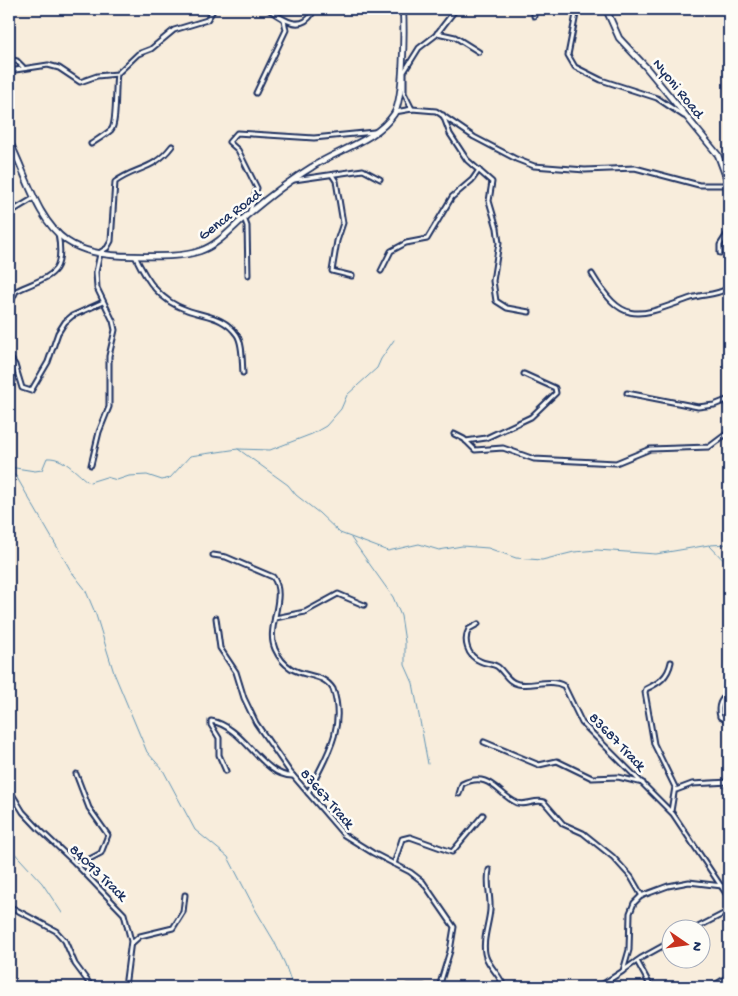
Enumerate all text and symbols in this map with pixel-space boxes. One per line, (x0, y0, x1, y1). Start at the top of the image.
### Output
street label: Nyoni Road (648, 56, 708, 124)
street label: Genca Road (195, 185, 266, 245)
street label: 83687 Track (584, 709, 650, 776)
street label: 83667 Track (296, 766, 358, 834)
street label: 84093 Track (65, 841, 131, 906)
north arrow (660, 918, 710, 968)
text: N (687, 940, 706, 953)

